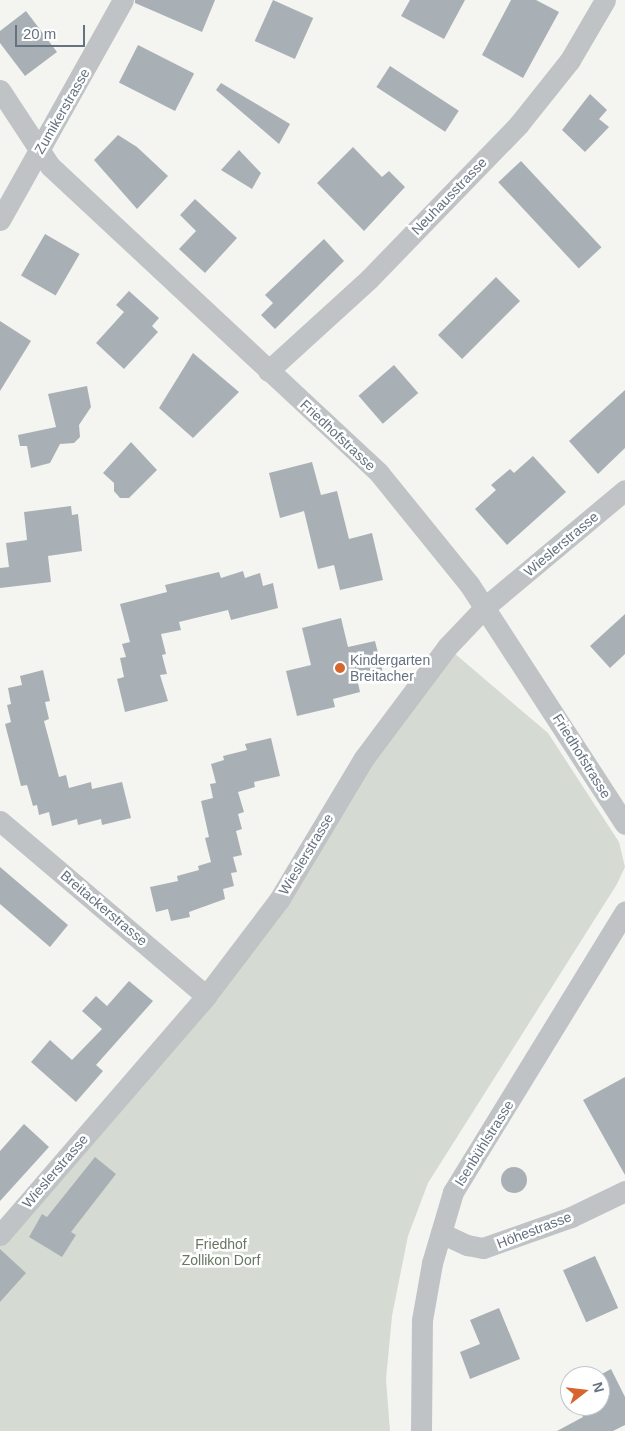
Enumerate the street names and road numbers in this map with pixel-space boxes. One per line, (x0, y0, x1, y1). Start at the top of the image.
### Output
street label: Zumikerstrasse (31, 65, 93, 157)
street label: Neuhausstrasse (408, 154, 490, 238)
street label: Friedhofstrasse (297, 396, 379, 474)
street label: Wieslerstrasse (520, 508, 602, 580)
street label: Friedhofstrasse (549, 711, 615, 801)
street label: Wieslerstrasse (275, 810, 337, 898)
street label: Breitackerstrasse (57, 867, 151, 949)
street label: Isenbühlstrasse (451, 1097, 517, 1189)
street label: Wieslerstrasse (19, 1131, 91, 1211)
street label: Höhestrasse (494, 1208, 574, 1252)

